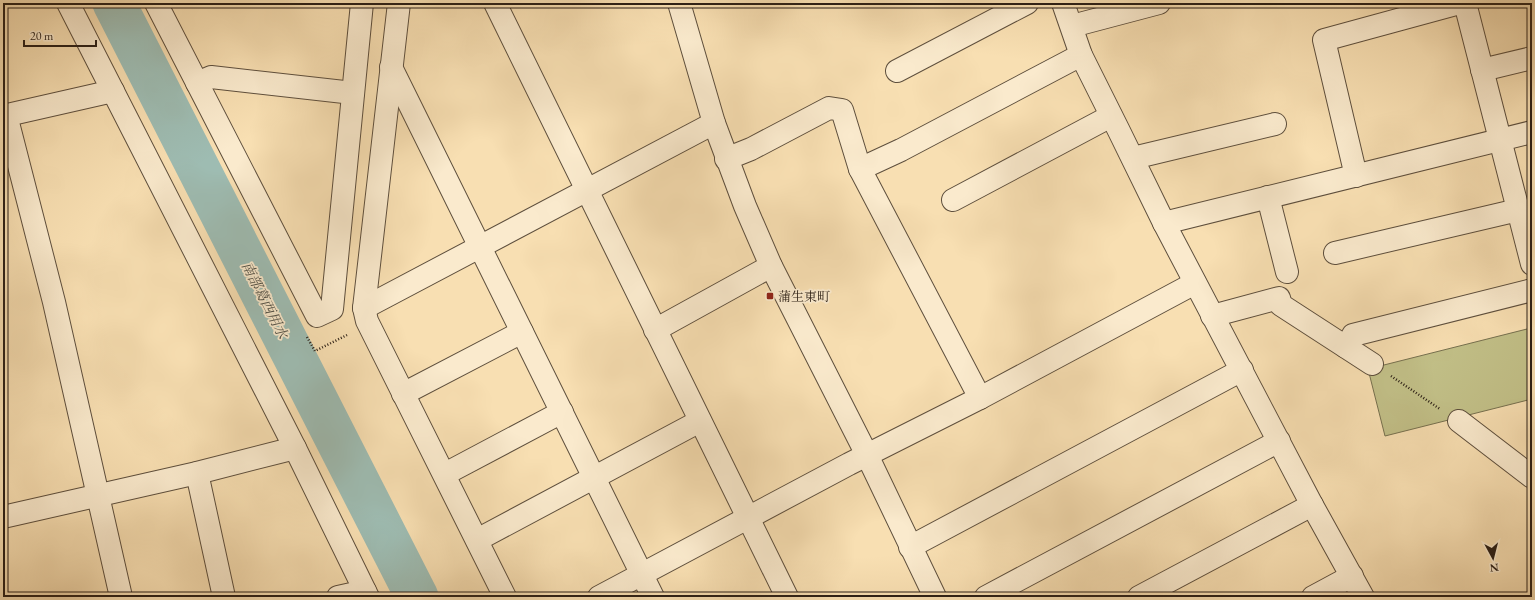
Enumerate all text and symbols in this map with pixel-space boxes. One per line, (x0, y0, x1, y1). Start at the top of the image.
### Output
scale bar (24, 22, 96, 48)
text: 20 m (30, 28, 54, 44)
water label: 南部葛西用水 (238, 258, 293, 343)
place label: 蒲生東町 (778, 288, 830, 305)
marker: 蒲生東町 (765, 291, 775, 301)
north arrow (1473, 538, 1513, 578)
text: N (1489, 560, 1499, 575)

